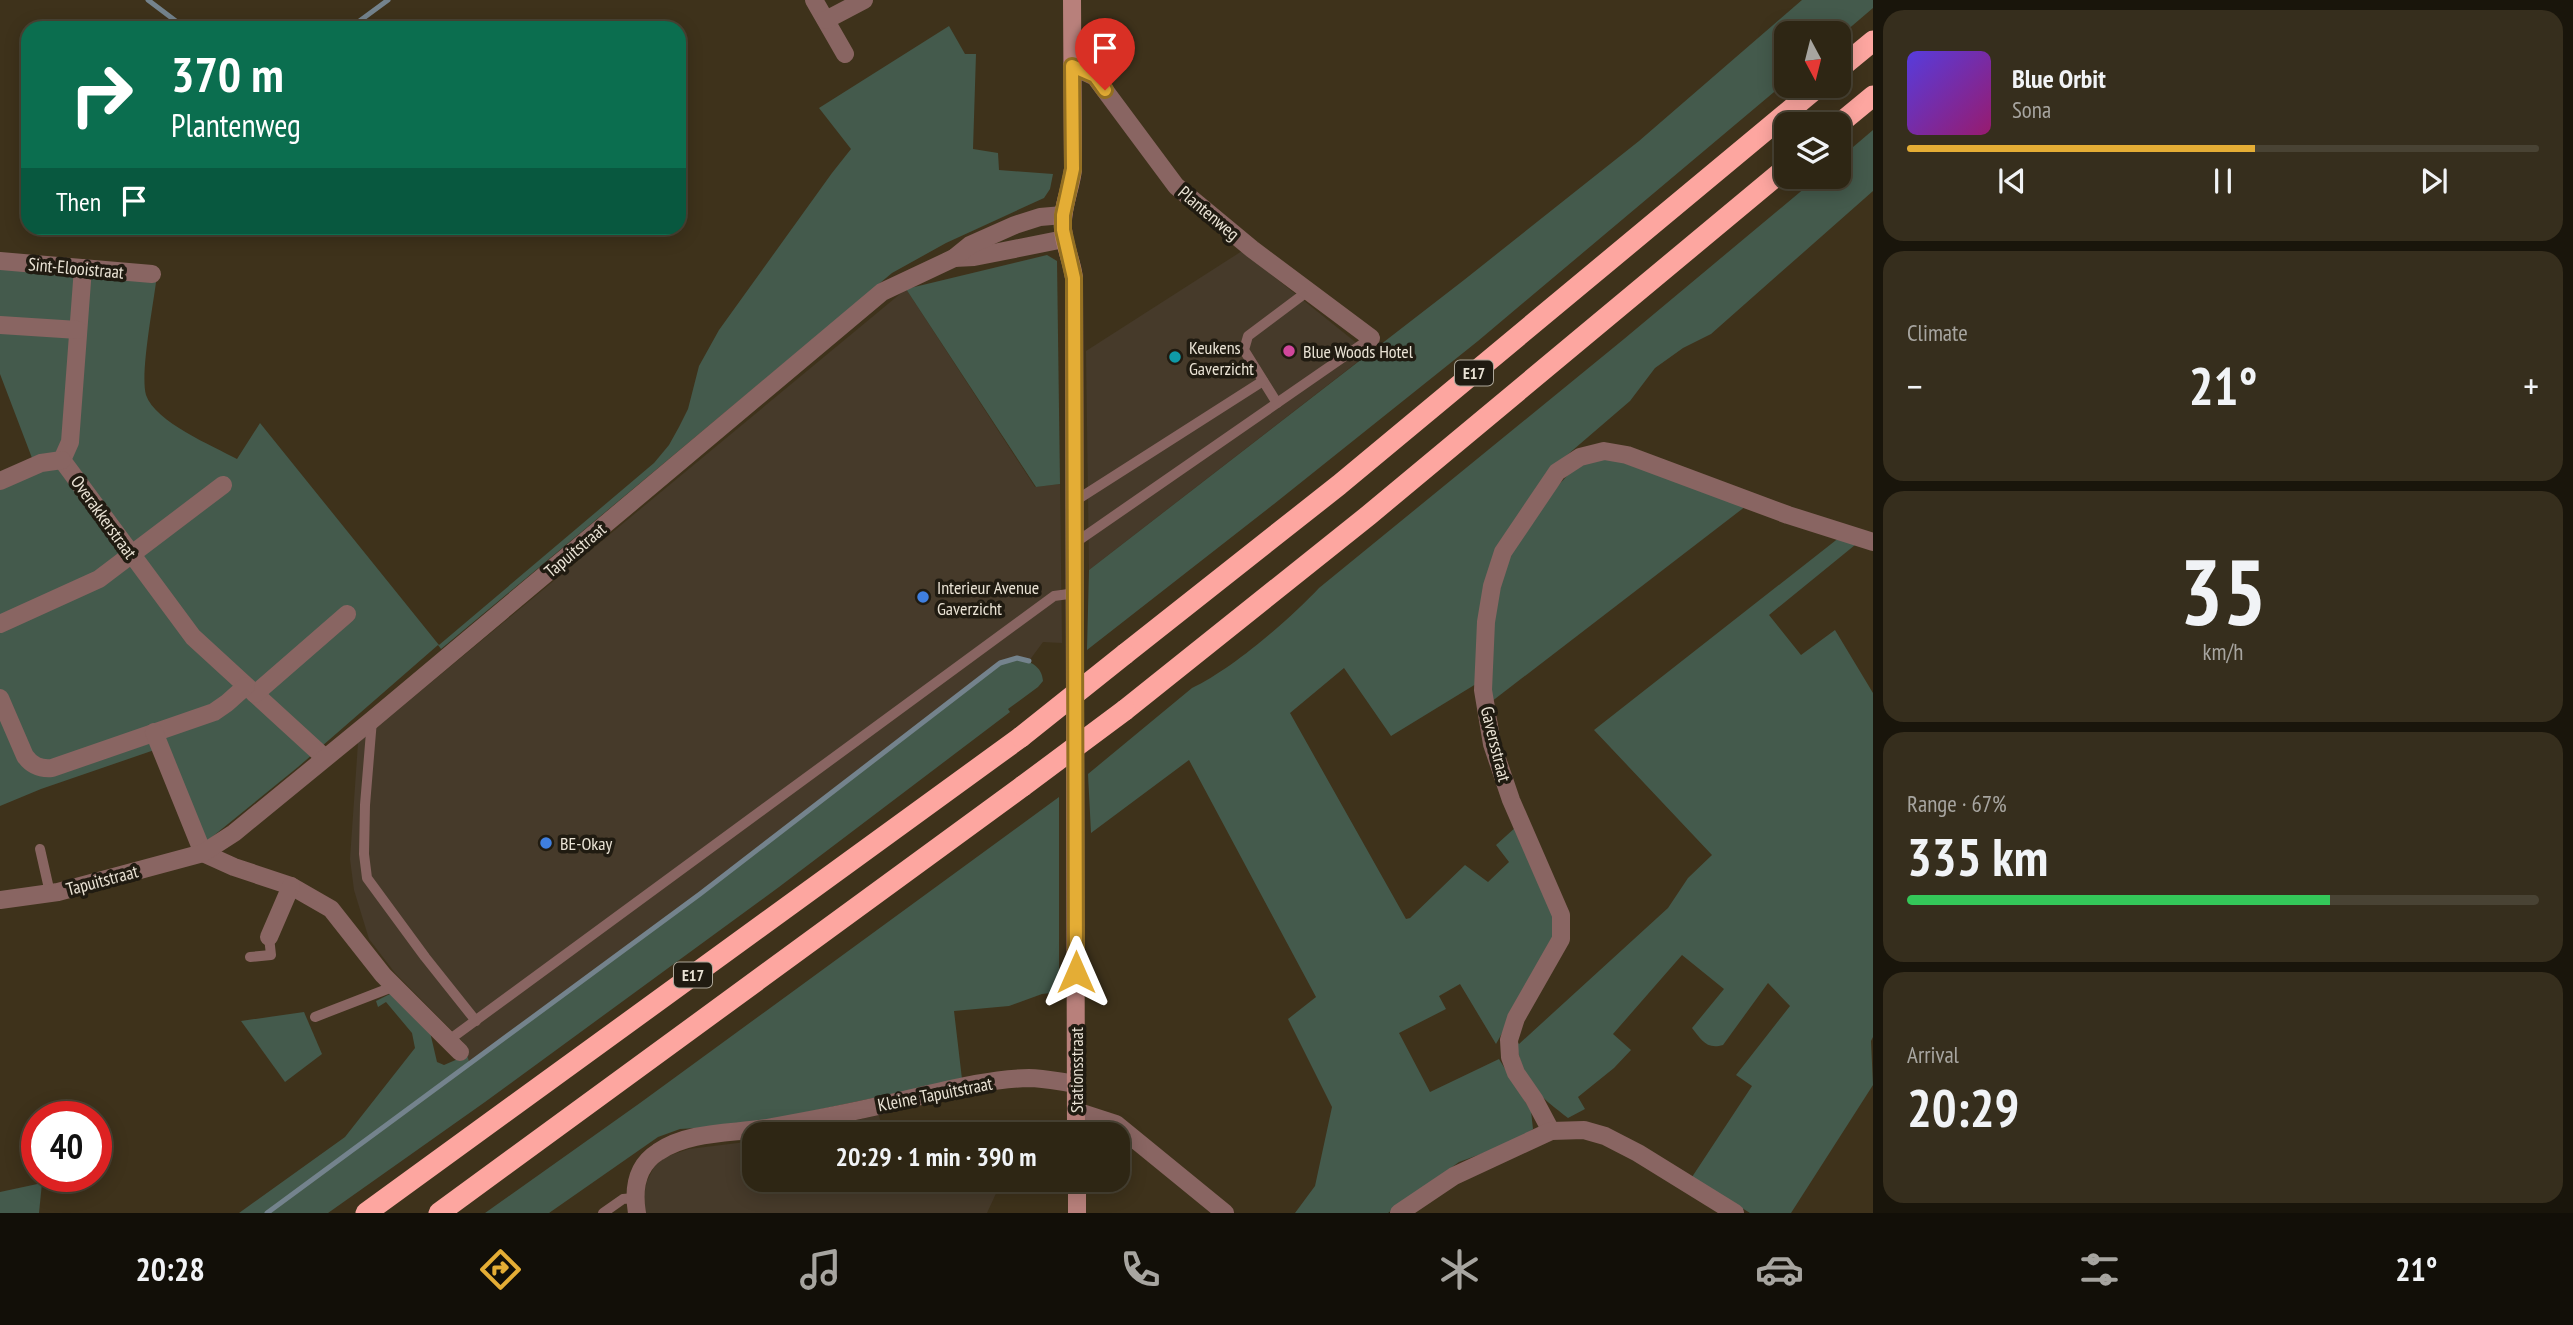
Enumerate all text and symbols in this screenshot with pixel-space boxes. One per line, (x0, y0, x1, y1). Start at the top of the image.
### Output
pin (1075, 18, 1135, 90)
north arrow (1774, 21, 1852, 98)
map controls (1774, 21, 1851, 189)
icon: arrive (1086, 29, 1124, 67)
text: 370 m (171, 42, 284, 106)
icon: right (56, 49, 147, 140)
text: Blue Orbit (2012, 62, 2106, 95)
text: Sona (2012, 95, 2051, 124)
text: Plantenweg (171, 104, 301, 146)
button: layers (1774, 112, 1851, 189)
icon: previous (1993, 162, 2031, 200)
icon: pause (2204, 162, 2242, 200)
icon: next (2415, 162, 2453, 200)
street label: Plantenweg (1174, 181, 1244, 245)
icon: arrive (115, 182, 153, 220)
text: Then (56, 185, 101, 218)
street label: Sint-Elooistraat (27, 252, 125, 284)
text: Climate (1907, 318, 1968, 347)
place label: Keukens Gaverzicht (1189, 336, 1254, 380)
place label: Blue Woods Hotel (1303, 340, 1414, 363)
marker: Blue Woods Hotel (1281, 343, 1297, 359)
marker: Keukens Gaverzicht (1167, 349, 1183, 365)
text: 21° (2189, 352, 2257, 419)
road number: E17 (1455, 360, 1493, 386)
text: − (1907, 361, 1923, 410)
text: + (2523, 361, 2539, 410)
street label: Overakkerstraat (66, 471, 142, 563)
street label: Tapuitstraat (539, 518, 611, 582)
text: 35 (2180, 532, 2267, 650)
place label: Interieur Avenue Gaverzicht (937, 576, 1039, 620)
marker: Interieur Avenue Gaverzicht (915, 589, 931, 605)
text: km/h (2203, 637, 2243, 666)
street label: Gaversstraat (1476, 704, 1516, 784)
text: Range · 67% (1907, 789, 2007, 818)
text: 335 km (1907, 823, 2048, 890)
place label: BE-Okay (560, 832, 613, 855)
marker: BE-Okay (538, 835, 554, 851)
street label: Tapuitstraat (64, 859, 141, 901)
position arrow (1039, 935, 1113, 1009)
road number: E17 (674, 962, 712, 987)
street label: Stationsstraat (1065, 1027, 1088, 1113)
text: Arrival (1907, 1040, 1959, 1069)
street label: Kleine Tapuitstraat (876, 1072, 994, 1116)
text: 20:29 (1907, 1074, 2019, 1141)
speed limit sign: 40 (21, 1101, 112, 1192)
text: 20:29 · 1 min · 390 m (836, 1140, 1036, 1173)
icon: directions (476, 1245, 525, 1294)
icon: music (796, 1245, 845, 1294)
icon: phone (1116, 1245, 1165, 1294)
icon: climate (1435, 1245, 1484, 1294)
icon: car (1755, 1245, 1804, 1294)
icon: filters (2075, 1245, 2124, 1294)
text: 20:28 (135, 1248, 205, 1290)
text: 21° (2395, 1248, 2438, 1290)

